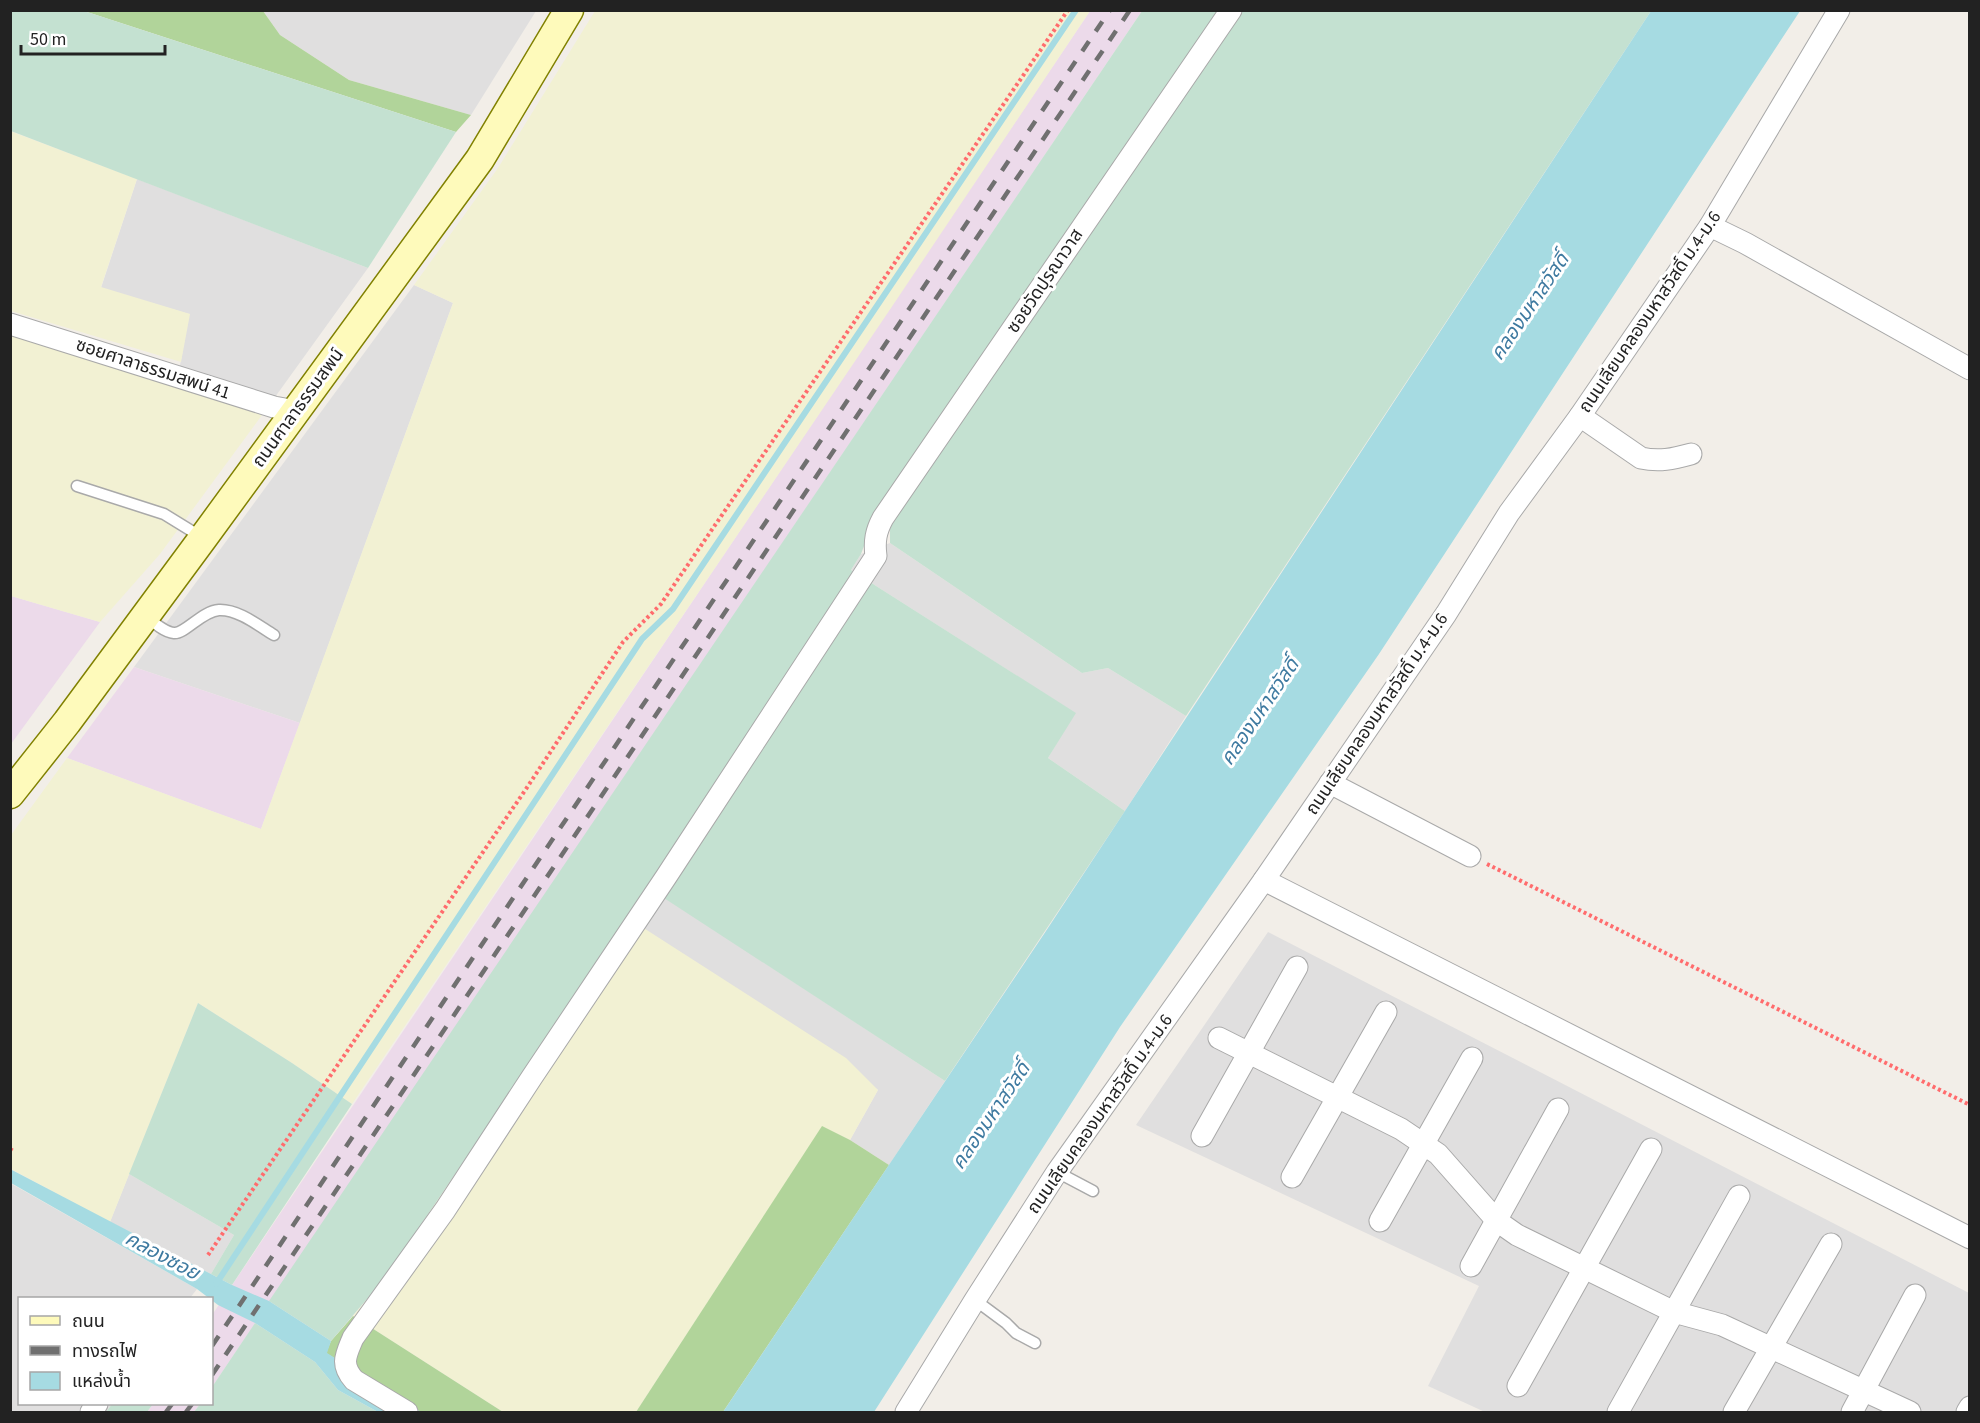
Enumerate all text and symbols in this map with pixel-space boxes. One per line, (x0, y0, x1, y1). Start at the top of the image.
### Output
scale bar (21, 18, 165, 56)
text: 50 m (30, 27, 66, 52)
street label: ถนนเลียบคลองมหาสวัสดิ์ ม.4-ม.6 (1573, 206, 1727, 418)
street label: ซอยวัดปุรณาวาส (1001, 224, 1089, 338)
water label: คลองมหาสวัสดิ์ (1484, 244, 1579, 366)
street label: ซอยศาลาธรรมสพน์ 41 (73, 332, 233, 406)
street label: ถนนศาลาธรรมสพน์ (246, 343, 350, 473)
street label: ถนนเลียบคลองมหาสวัสดิ์ ม.4-ม.6 (1300, 608, 1454, 820)
water label: คลองมหาสวัสดิ์ (1214, 649, 1309, 771)
street label: ถนนเลียบคลองมหาสวัสดิ์ ม.4-ม.6 (1021, 1009, 1179, 1219)
water label: คลองมหาสวัสดิ์ (945, 1053, 1040, 1175)
water label: คลองซอย (120, 1225, 206, 1288)
legend (18, 1297, 213, 1405)
text: ถนน (72, 1309, 105, 1334)
text: ทางรถไฟ (72, 1339, 137, 1364)
text: แหล่งน้ำ (72, 1368, 131, 1394)

